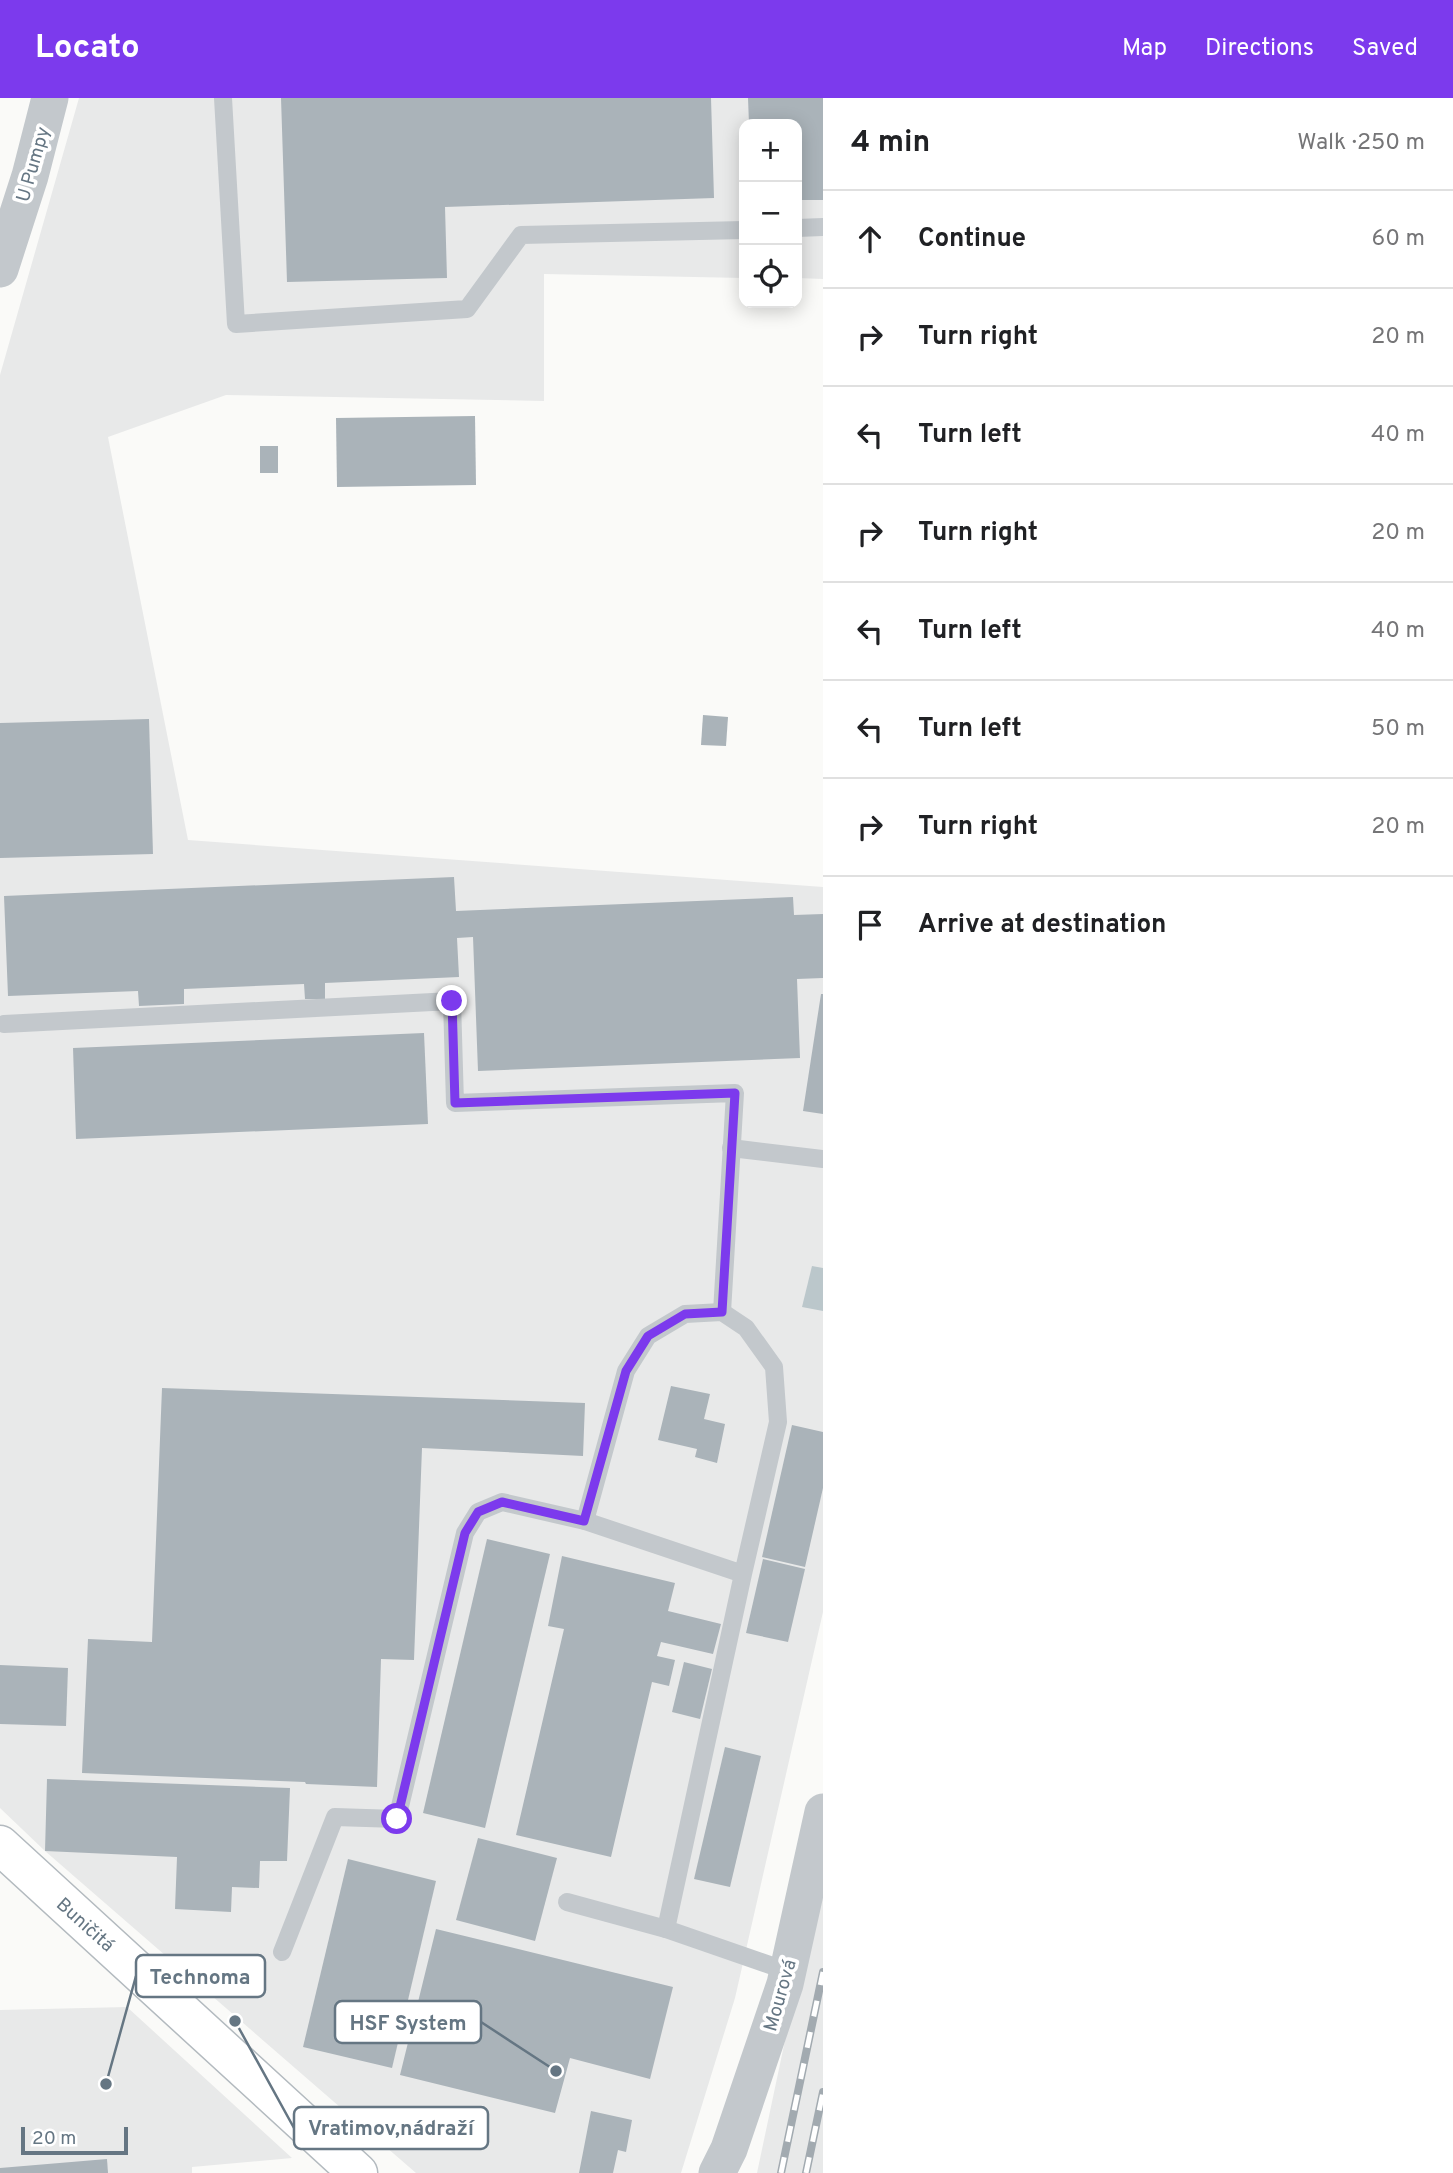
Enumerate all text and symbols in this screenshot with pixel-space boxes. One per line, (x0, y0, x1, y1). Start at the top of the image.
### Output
text: Locato (35, 28, 140, 70)
text: Map (1122, 34, 1167, 64)
text: Directions (1205, 34, 1314, 64)
text: Saved (1352, 34, 1418, 64)
map controls (739, 119, 802, 308)
button: + (739, 119, 802, 182)
street label: U Pumpy (12, 124, 56, 205)
text: 4 min (851, 125, 930, 162)
text: Walk · 250 m (1297, 129, 1425, 158)
button: − (739, 182, 802, 245)
icon: ahead (851, 220, 889, 258)
text: Continue (918, 223, 1026, 256)
text: 60 m (1372, 225, 1425, 254)
button: locate (739, 245, 802, 308)
icon: right (851, 318, 889, 356)
text: Turn right (918, 321, 1038, 354)
text: 20 m (1371, 323, 1425, 352)
icon: left (851, 416, 889, 454)
text: Turn left (918, 419, 1022, 452)
text: 40 m (1371, 421, 1425, 450)
icon: right (851, 514, 889, 552)
text: Turn right (918, 517, 1038, 550)
text: 20 m (1371, 519, 1425, 548)
icon: left (851, 612, 889, 650)
text: Turn left (918, 615, 1022, 648)
text: 40 m (1371, 617, 1425, 646)
icon: left (851, 710, 889, 748)
text: Turn left (918, 713, 1022, 746)
text: 50 m (1371, 715, 1425, 744)
icon: right (851, 808, 889, 846)
text: Turn right (918, 811, 1038, 844)
text: 20 m (1371, 813, 1425, 842)
icon: arrive (851, 906, 889, 944)
text: Arrive at destination (918, 909, 1166, 942)
route end (436, 985, 467, 1016)
route start (381, 1803, 412, 1834)
street label: Buničitá (51, 1893, 119, 1958)
callout: Technoma (136, 1955, 265, 1997)
street label: Mourová (759, 1957, 803, 2034)
text: Technoma (149, 1965, 251, 1992)
callout: HSF System (335, 2001, 481, 2043)
text: HSF System (349, 2011, 467, 2038)
callout: Vratimov,nádraží (294, 2107, 488, 2149)
text: Vratimov,nádraží (308, 2116, 476, 2143)
scale bar (21, 2124, 128, 2156)
text: 20 m (32, 2127, 76, 2151)

